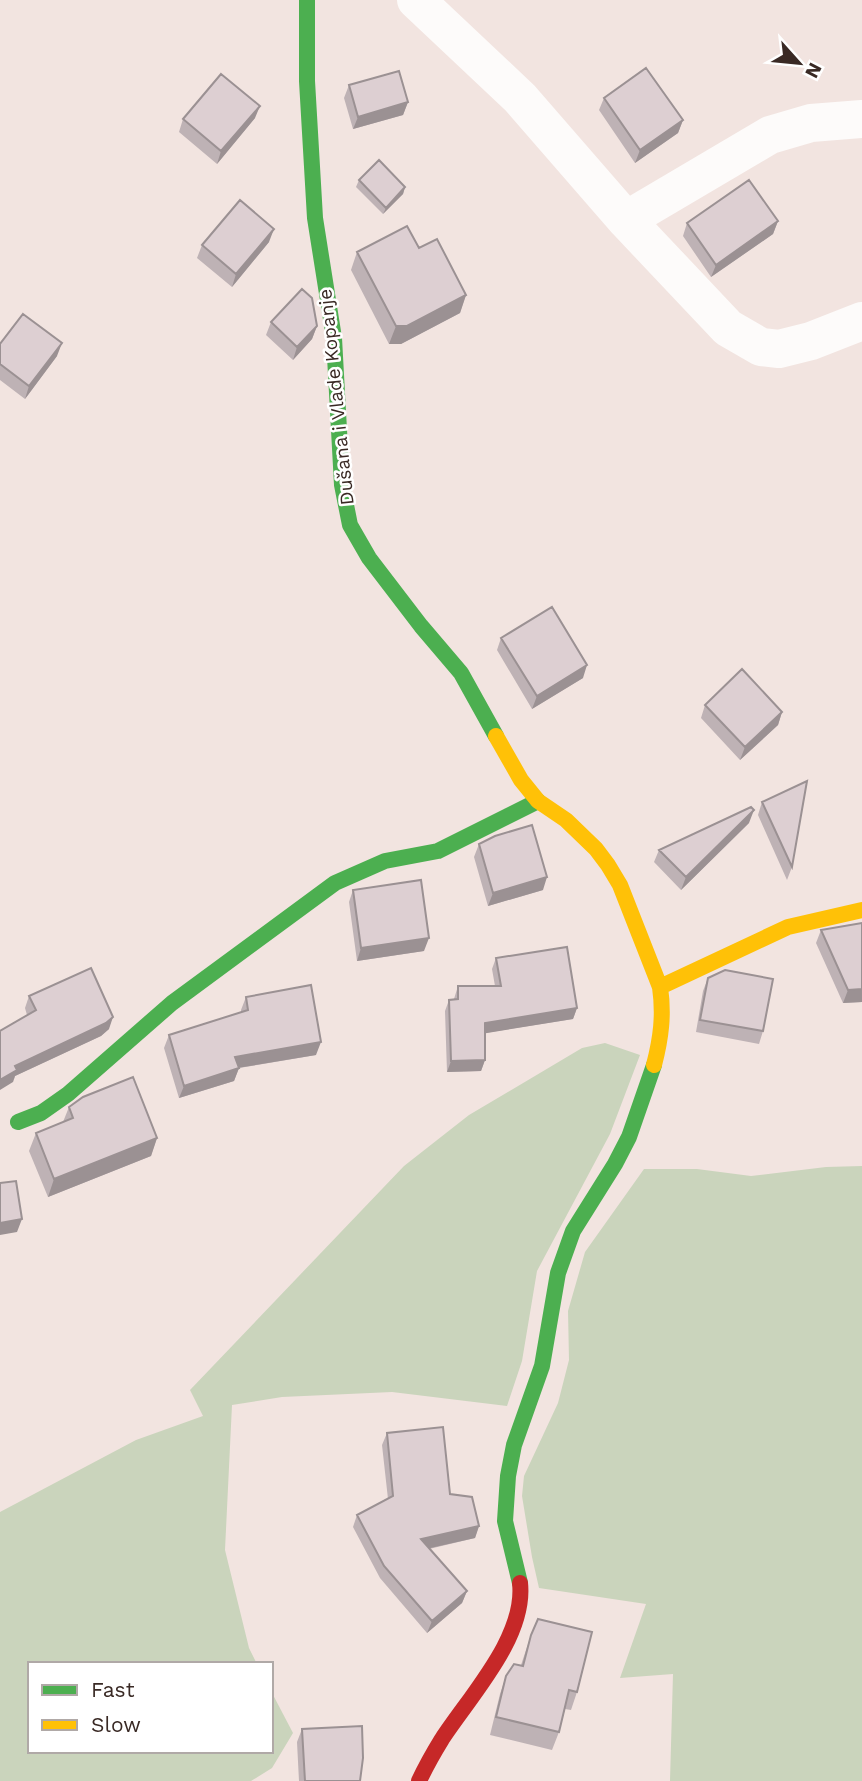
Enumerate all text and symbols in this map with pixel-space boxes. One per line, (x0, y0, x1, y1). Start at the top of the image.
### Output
north arrow (764, 28, 834, 98)
text: N (800, 59, 827, 82)
street label: Dušana i Vlade Kopanje (313, 288, 359, 506)
legend (28, 1662, 273, 1753)
text: Fast (91, 1677, 135, 1702)
text: Slow (91, 1712, 141, 1737)

